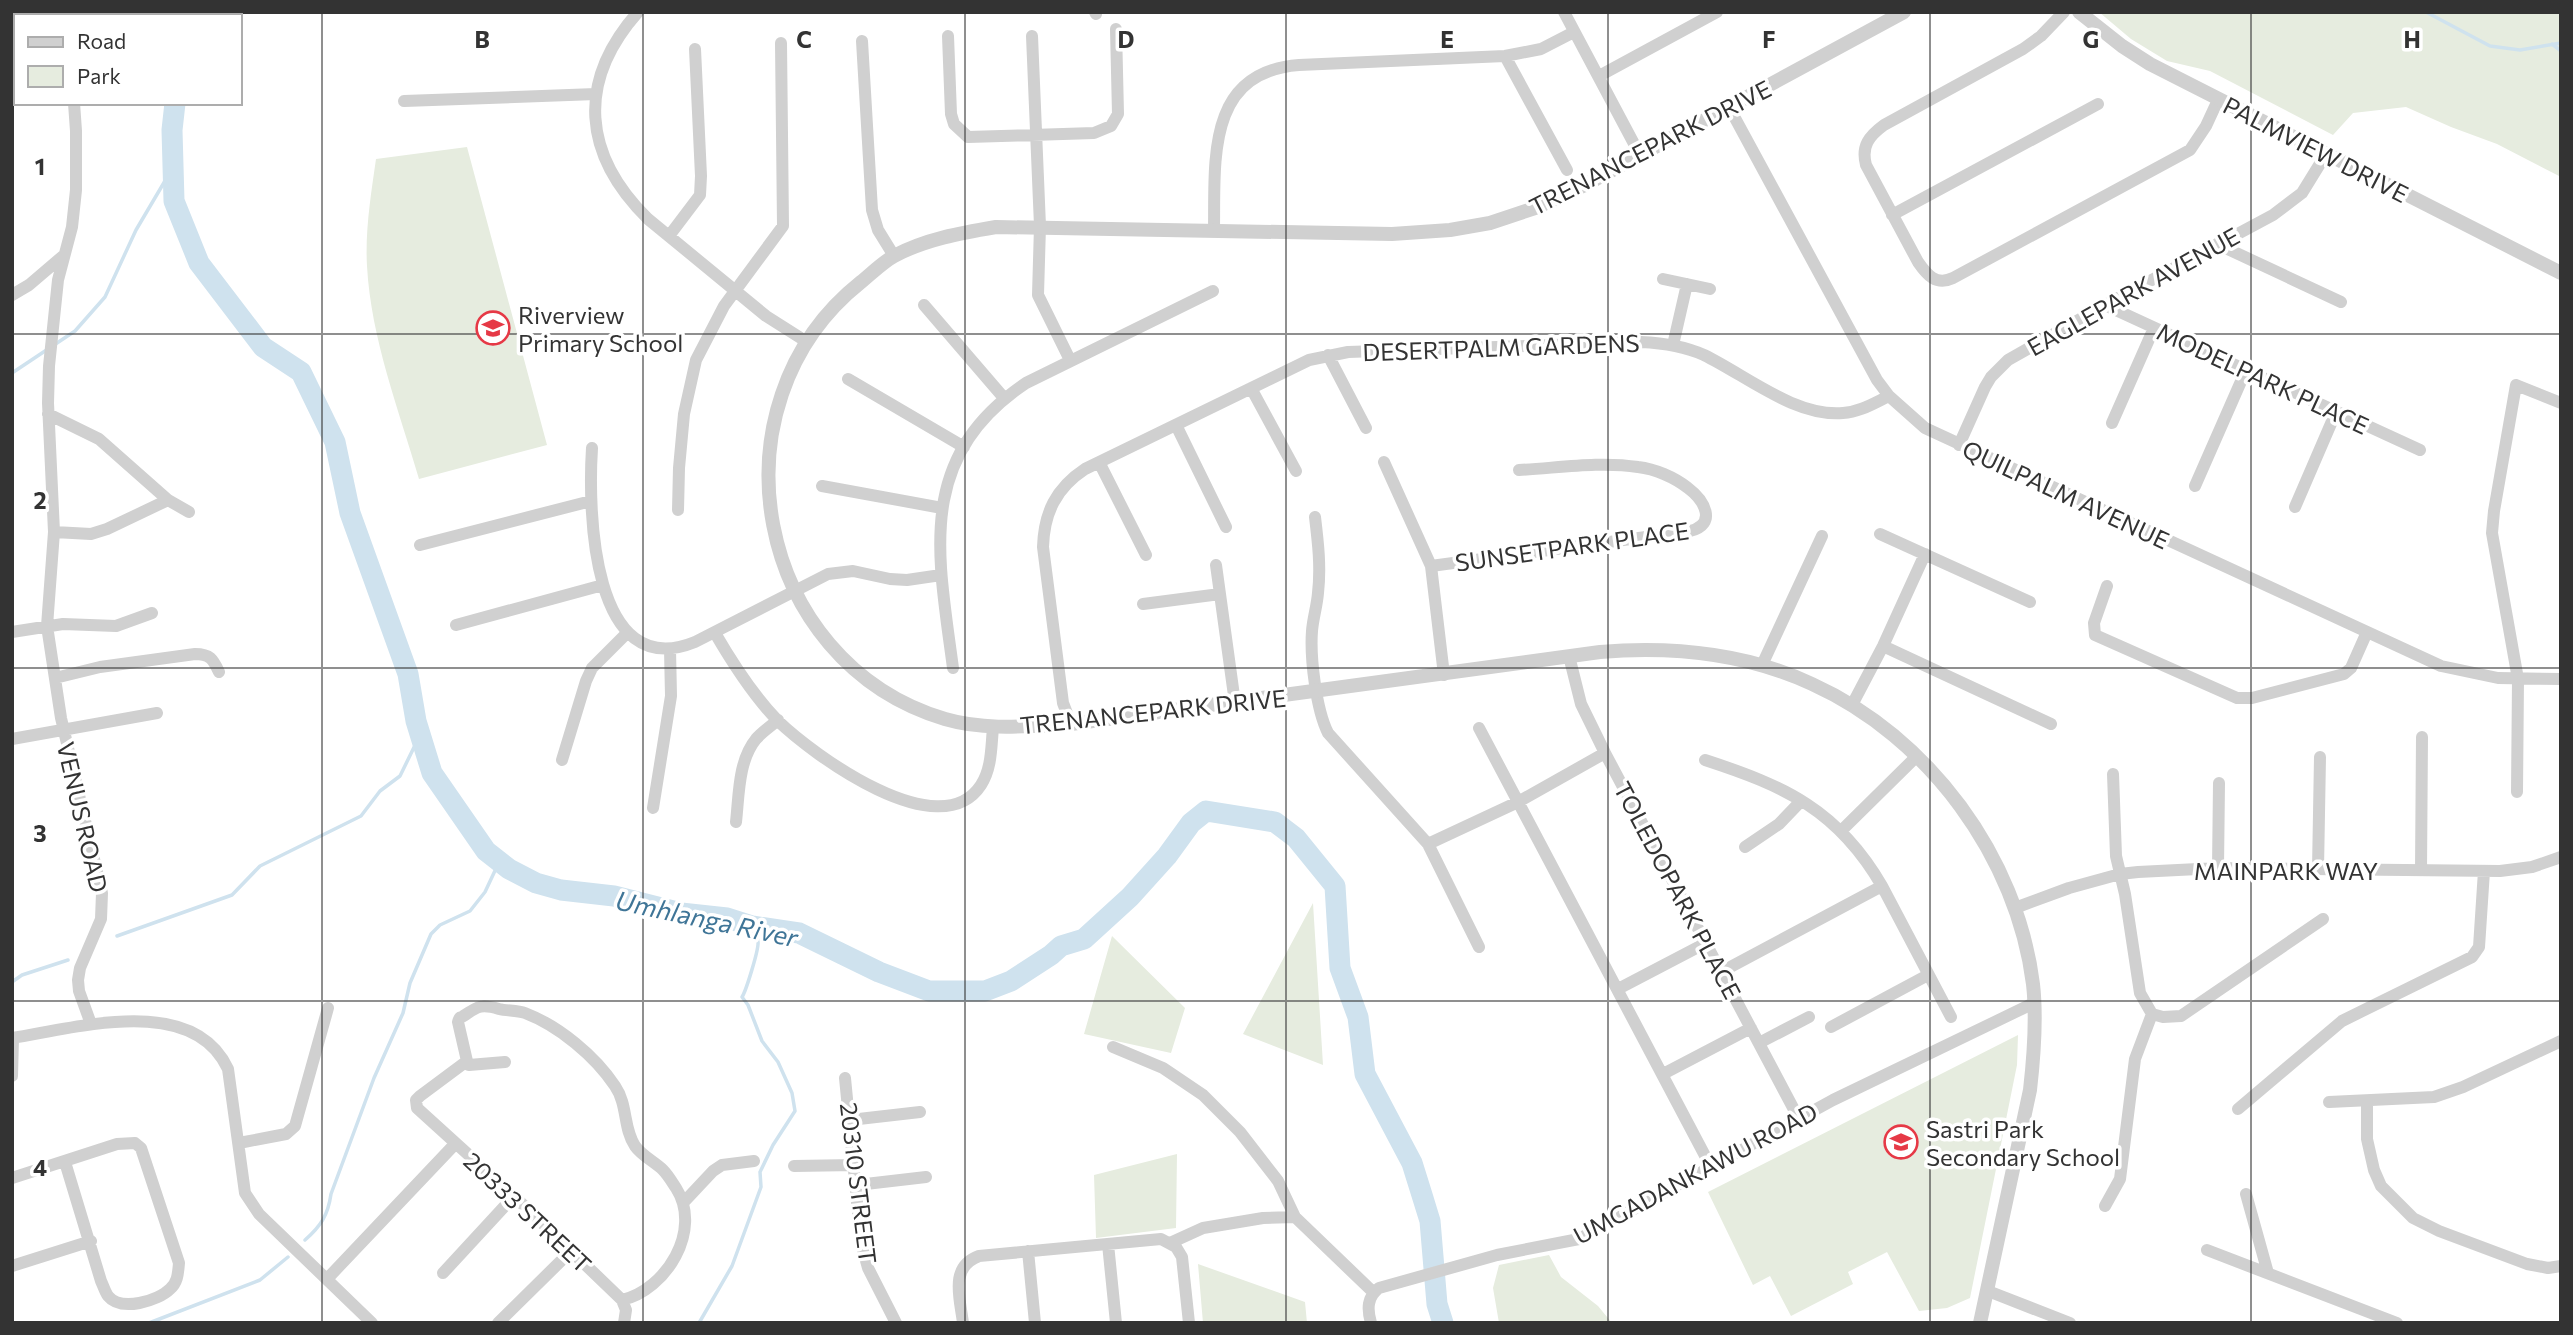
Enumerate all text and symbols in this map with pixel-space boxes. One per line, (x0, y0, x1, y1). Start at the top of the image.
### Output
legend (14, 14, 242, 105)
text: B (474, 25, 490, 53)
text: C (796, 25, 812, 53)
text: D (1118, 25, 1135, 53)
text: E (1440, 25, 1454, 53)
text: F (1762, 25, 1776, 53)
text: G (2083, 25, 2099, 53)
text: H (2403, 25, 2421, 53)
text: Road (77, 28, 126, 53)
text: Park (77, 63, 121, 88)
street label: TRENANCEPARK DRIVE (1524, 73, 1776, 221)
street label: PALMVIEW DRIVE (2219, 90, 2413, 208)
text: 1 (35, 152, 45, 180)
street label: EAGLEPARK AVENUE (2022, 221, 2244, 361)
place label: Riverview Primary School (518, 300, 683, 357)
school or university icon: Riverview Primary School (474, 309, 512, 347)
street label: MODELPARK PLACE (2153, 316, 2373, 440)
street label: DESERTPALM GARDENS (1362, 328, 1640, 366)
street label: QUILPALM AVENUE (1958, 433, 2174, 555)
text: 2 (33, 486, 47, 514)
street label: SUNSETPARK PLACE (1453, 515, 1691, 577)
street label: TRENANCEPARK DRIVE (1018, 683, 1288, 739)
street label: VENUS ROAD (52, 739, 114, 895)
street label: TOLEDOPARK PLACE (1608, 776, 1748, 1004)
text: 3 (33, 819, 47, 847)
street label: MAINPARK WAY (2194, 856, 2379, 885)
water label: Umhlanga River (613, 884, 802, 953)
street label: UMGADANKAWU ROAD (1568, 1096, 1822, 1250)
street label: 20310 STREET (835, 1101, 883, 1265)
place label: Sastri Park Secondary School (1926, 1114, 2120, 1171)
school or university icon: Sastri Park Secondary School (1882, 1123, 1920, 1161)
street label: 20333 STREET (458, 1146, 598, 1278)
text: 4 (33, 1153, 47, 1181)

